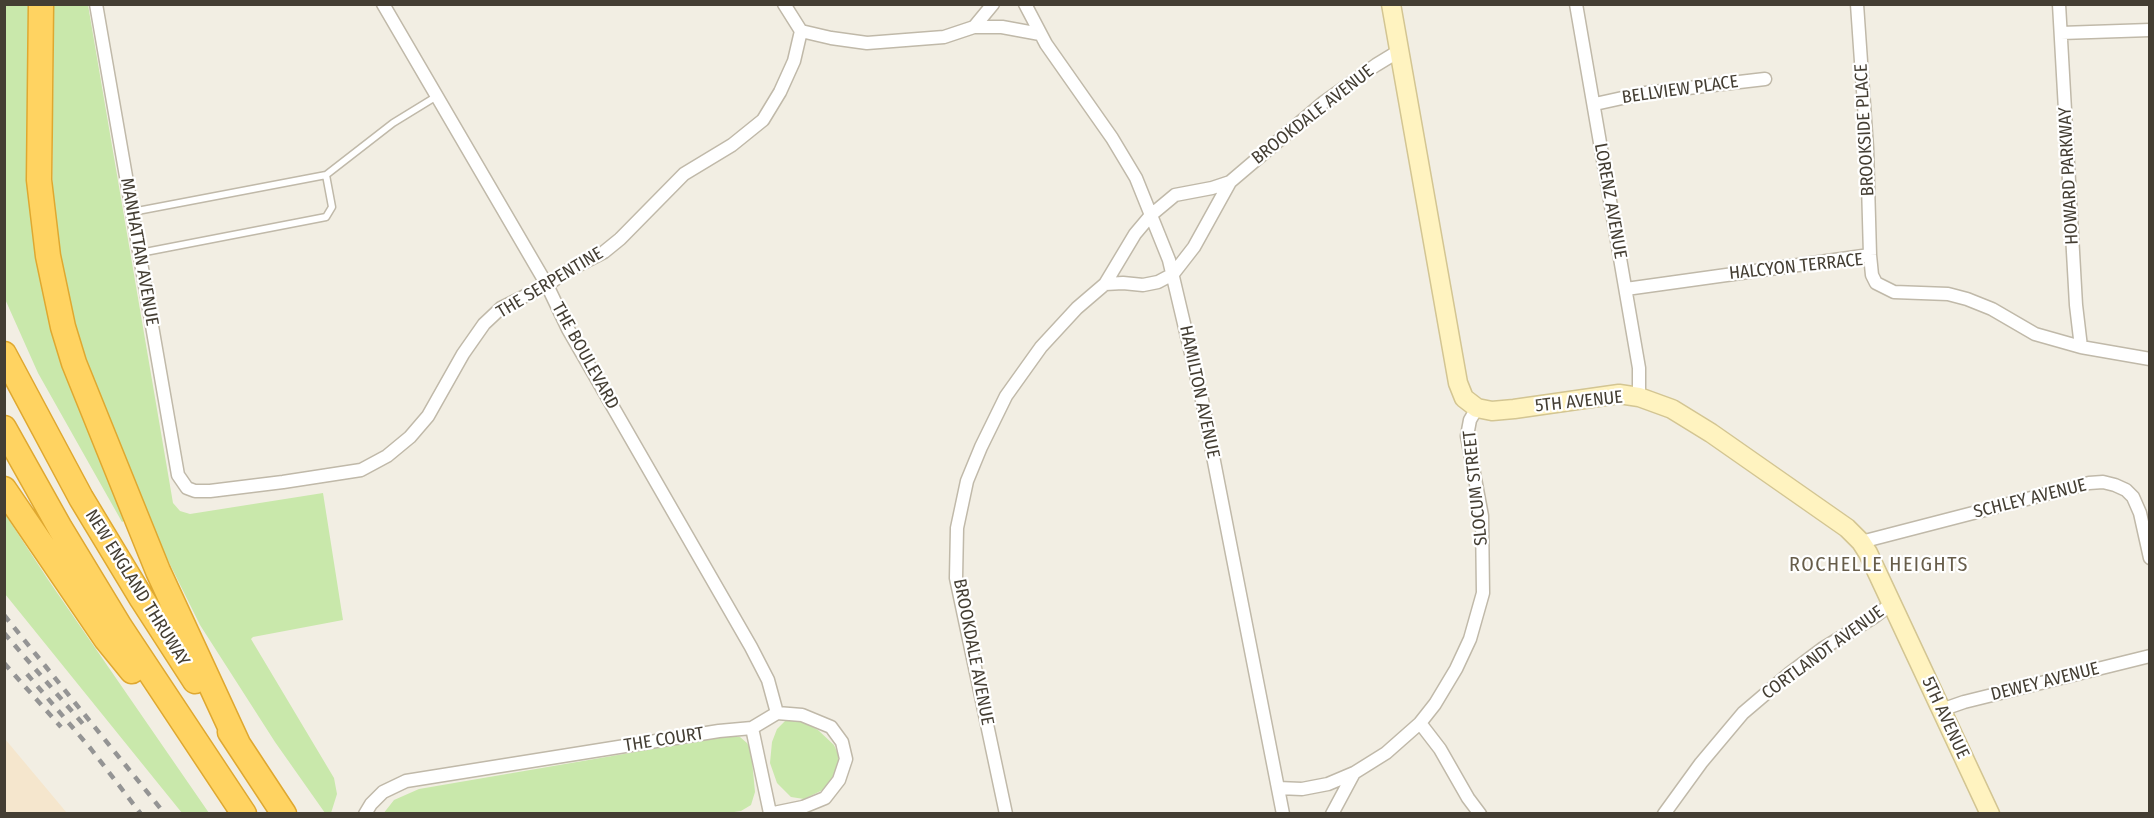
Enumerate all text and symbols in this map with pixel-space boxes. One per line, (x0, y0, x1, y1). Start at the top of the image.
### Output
street label: BROOKDALE AVENUE (1248, 61, 1378, 169)
street label: BROOKSIDE PLACE (1851, 63, 1879, 197)
street label: BELLVIEW PLACE (1620, 71, 1740, 109)
street label: HOWARD PARKWAY (2055, 107, 2083, 245)
street label: LORENZ AVENUE (1589, 141, 1631, 261)
street label: MANHATTAN AVENUE (115, 176, 163, 328)
street label: THE SERPENTINE (493, 243, 607, 323)
street label: HALCYON TERRACE (1728, 249, 1864, 285)
street label: THE BOULEVARD (547, 299, 623, 413)
street label: HAMILTON AVENUE (1174, 324, 1224, 460)
street label: 5TH AVENUE (1534, 387, 1624, 417)
street label: SLOCUM STREET (1459, 429, 1493, 547)
street label: SCHLEY AVENUE (1971, 475, 2089, 523)
street label: NEW ENGLAND THRUWAY (80, 506, 194, 670)
district label: ROCHELLE HEIGHTS (1789, 553, 1969, 577)
street label: BROOKDALE AVENUE (948, 577, 998, 727)
street label: CORTLANDT AVENUE (1758, 602, 1888, 704)
street label: DEWEY AVENUE (1989, 658, 2101, 706)
street label: 5TH AVENUE (1917, 674, 1973, 762)
street label: THE COURT (623, 723, 705, 757)

